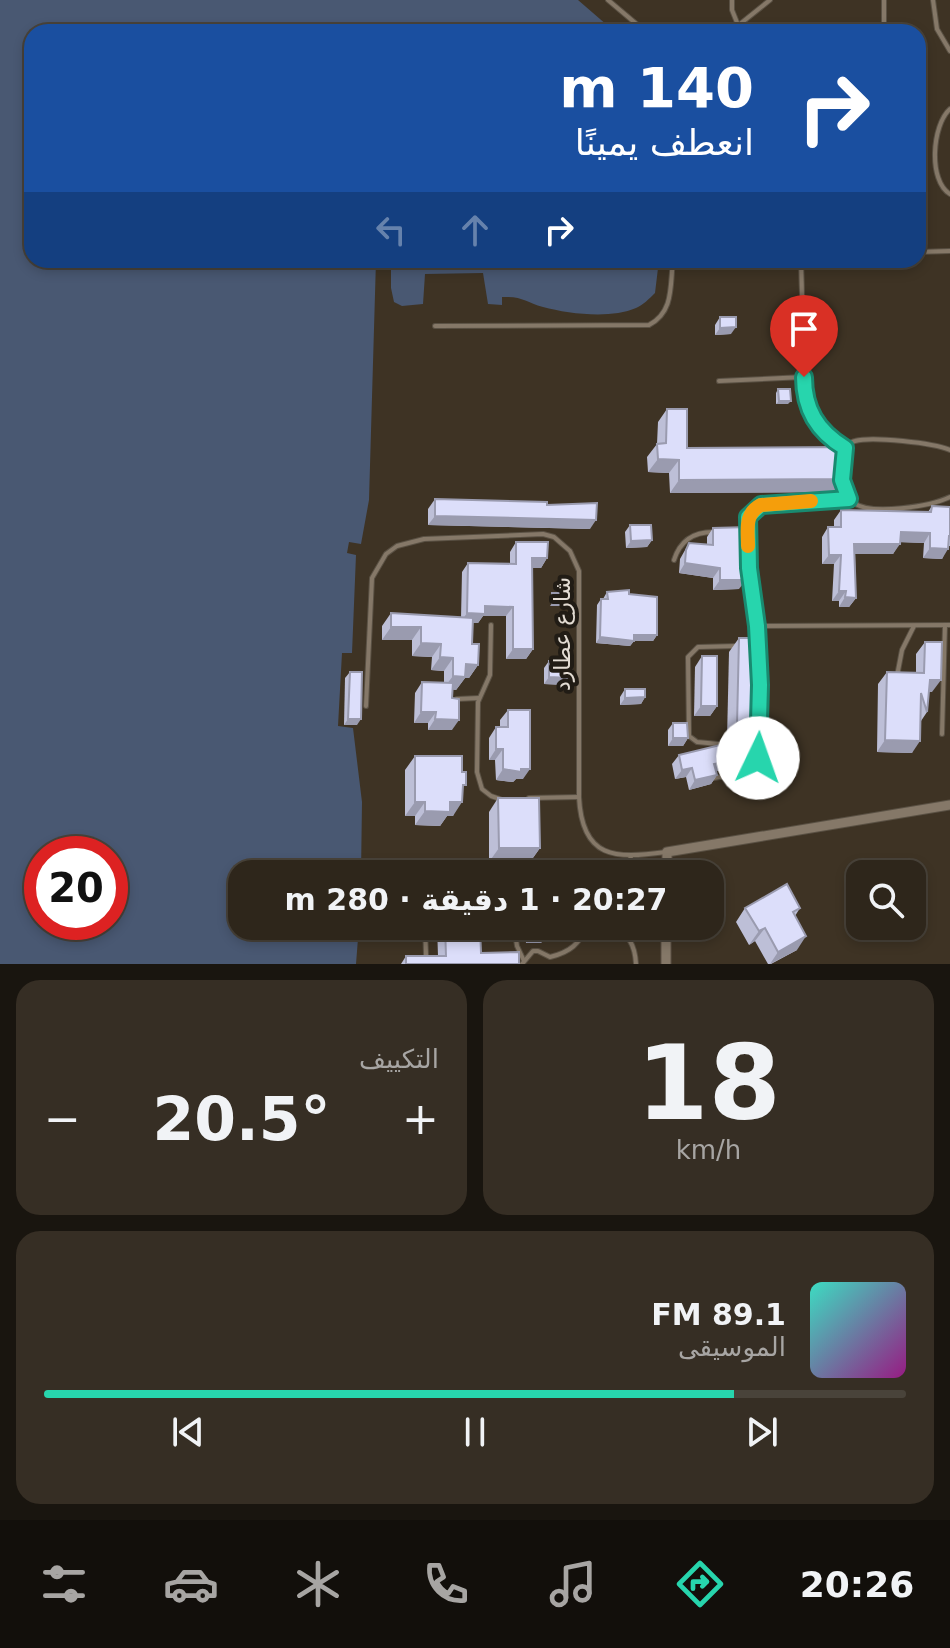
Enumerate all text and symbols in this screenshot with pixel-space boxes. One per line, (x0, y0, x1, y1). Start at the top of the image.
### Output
text: 140 m (559, 55, 754, 120)
icon: right (782, 56, 886, 160)
text: انعطف يمينًا (575, 122, 754, 163)
icon: left (369, 208, 413, 252)
icon: ahead (453, 208, 497, 252)
icon: right (537, 208, 581, 252)
pin (770, 295, 838, 377)
icon: arrive (782, 307, 826, 351)
street label: شارع عطارد (550, 577, 575, 691)
position arrow (716, 716, 800, 800)
speed limit sign: 20 (24, 836, 128, 940)
map controls (846, 860, 926, 940)
button: search (846, 860, 926, 940)
text: 20:27 · 1 دقيقة · 280 m (285, 882, 667, 917)
text: 18 (636, 1022, 781, 1144)
text: التكييف (359, 1044, 439, 1074)
text: 20.5° (152, 1084, 331, 1154)
text: − (44, 1093, 81, 1144)
text: + (402, 1093, 439, 1144)
text: km/h (676, 1135, 741, 1165)
text: 89.1 FM (651, 1297, 786, 1332)
text: الموسيقى (678, 1332, 786, 1362)
icon: previous (166, 1410, 210, 1454)
icon: pause (453, 1410, 497, 1454)
icon: next (740, 1410, 784, 1454)
icon: filters (36, 1556, 92, 1612)
icon: car (163, 1556, 219, 1612)
icon: climate (290, 1556, 346, 1612)
icon: phone (418, 1556, 474, 1612)
icon: music (545, 1556, 601, 1612)
icon: directions (672, 1556, 728, 1612)
text: 20:26 (800, 1564, 914, 1605)

